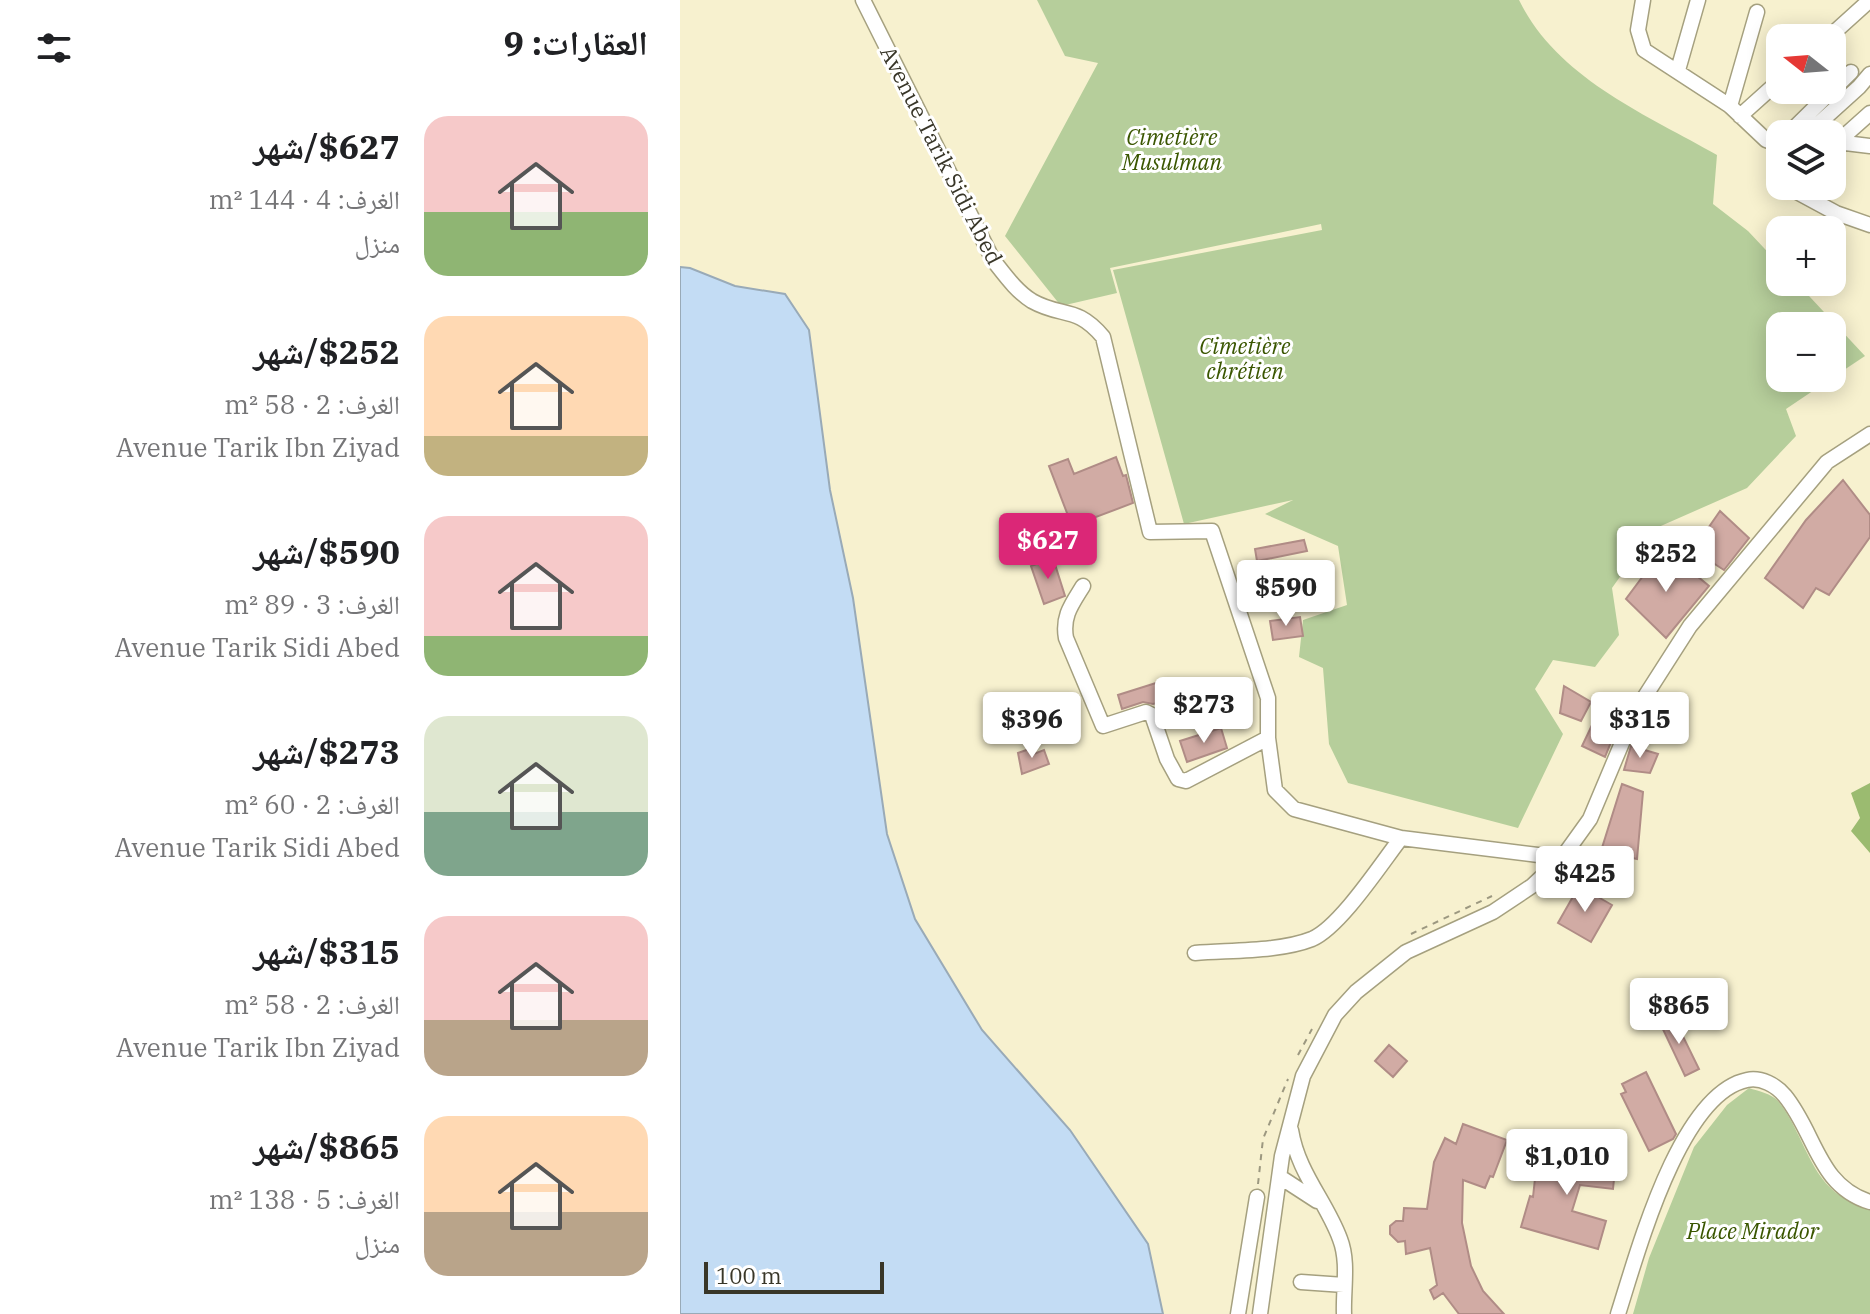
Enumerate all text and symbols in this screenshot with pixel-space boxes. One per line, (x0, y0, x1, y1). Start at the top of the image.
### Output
text: العقارات: 9 (503, 20, 648, 64)
north arrow (1766, 24, 1846, 104)
map controls (1766, 24, 1846, 392)
icon: filters (32, 26, 76, 70)
street label: Avenue Tarik Sidi Abed (874, 41, 1010, 269)
button: layers (1766, 120, 1846, 200)
park label: Cimetière Musulman (1121, 122, 1222, 176)
text: $627/شهر (253, 124, 400, 168)
icon: home (488, 148, 584, 244)
text: الغرف: 4 · 144 m² (209, 182, 400, 216)
button: + (1766, 216, 1846, 296)
text: منزل (355, 226, 400, 260)
button: − (1766, 312, 1846, 392)
text: $252/شهر (253, 329, 400, 373)
park label: Cimetière chrétien (1199, 331, 1291, 385)
icon: home (488, 348, 584, 444)
text: الغرف: 2 · 58 m² (224, 387, 400, 421)
text: Avenue Tarik Ibn Ziyad (116, 430, 400, 464)
pin: $627 (1001, 513, 1095, 581)
text: $627 (1017, 522, 1079, 556)
pin: $252 (1619, 526, 1713, 594)
text: $590/شهر (253, 529, 400, 573)
text: $252 (1635, 535, 1697, 569)
icon: home (488, 548, 584, 644)
pin: $590 (1239, 560, 1333, 628)
text: $590 (1255, 569, 1317, 603)
text: الغرف: 3 · 89 m² (224, 587, 400, 621)
text: Avenue Tarik Sidi Abed (114, 630, 400, 664)
pin: $273 (1157, 677, 1251, 745)
text: $273 (1173, 686, 1235, 720)
pin: $396 (985, 692, 1079, 760)
pin: $315 (1593, 692, 1687, 760)
text: $396 (1001, 701, 1063, 735)
text: $315 (1609, 701, 1671, 735)
text: $273/شهر (253, 729, 400, 773)
icon: home (488, 748, 584, 844)
text: الغرف: 2 · 60 m² (224, 787, 400, 821)
text: Avenue Tarik Sidi Abed (114, 830, 400, 864)
pin: $425 (1538, 846, 1632, 914)
text: $425 (1554, 855, 1616, 889)
text: $315/شهر (253, 929, 400, 973)
icon: home (488, 948, 584, 1044)
pin: $865 (1632, 978, 1726, 1046)
text: الغرف: 2 · 58 m² (224, 987, 400, 1021)
text: $865 (1648, 987, 1710, 1021)
text: Avenue Tarik Ibn Ziyad (116, 1030, 400, 1064)
text: $865/شهر (253, 1124, 400, 1168)
pin: $1,010 (1502, 1129, 1632, 1197)
text: $1,010 (1524, 1138, 1610, 1172)
icon: home (488, 1148, 584, 1244)
text: الغرف: 5 · 138 m² (209, 1182, 400, 1216)
park label: Place Mirador (1686, 1216, 1821, 1245)
text: منزل (355, 1226, 400, 1260)
scale bar (704, 1258, 884, 1294)
text: 100 m (716, 1261, 782, 1290)

